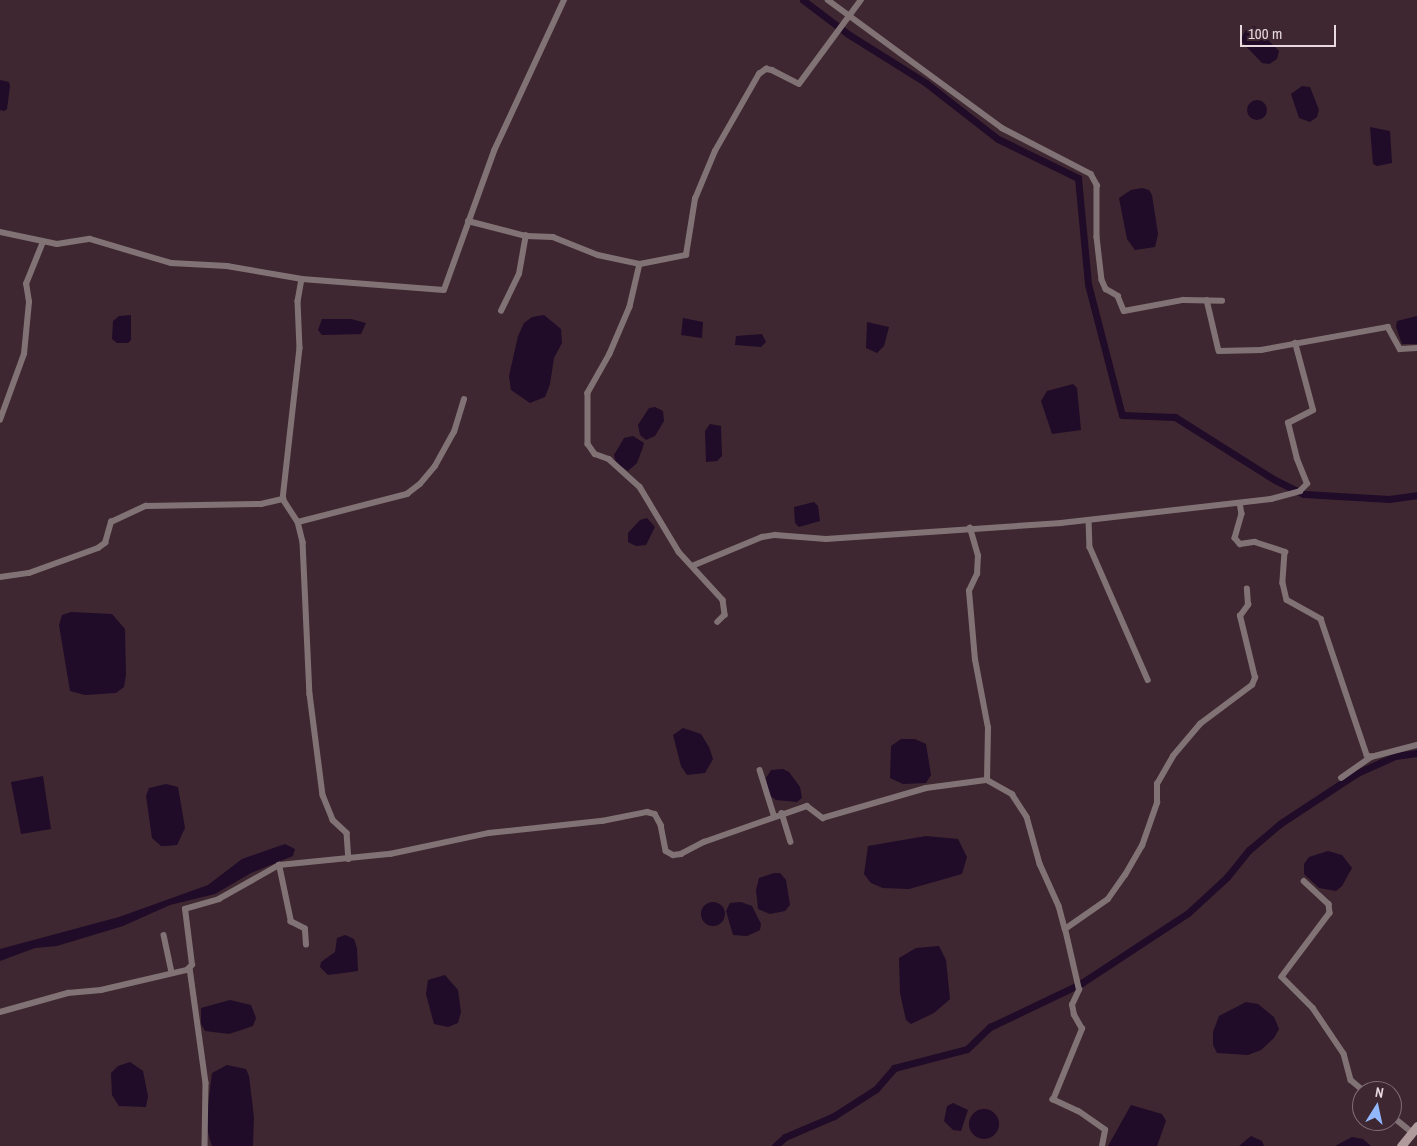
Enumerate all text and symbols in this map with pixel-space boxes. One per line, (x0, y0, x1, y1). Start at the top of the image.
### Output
scale bar (1242, 15, 1338, 47)
text: 100 m (1248, 23, 1282, 44)
north arrow (1352, 1081, 1402, 1131)
text: N (1374, 1083, 1385, 1102)

